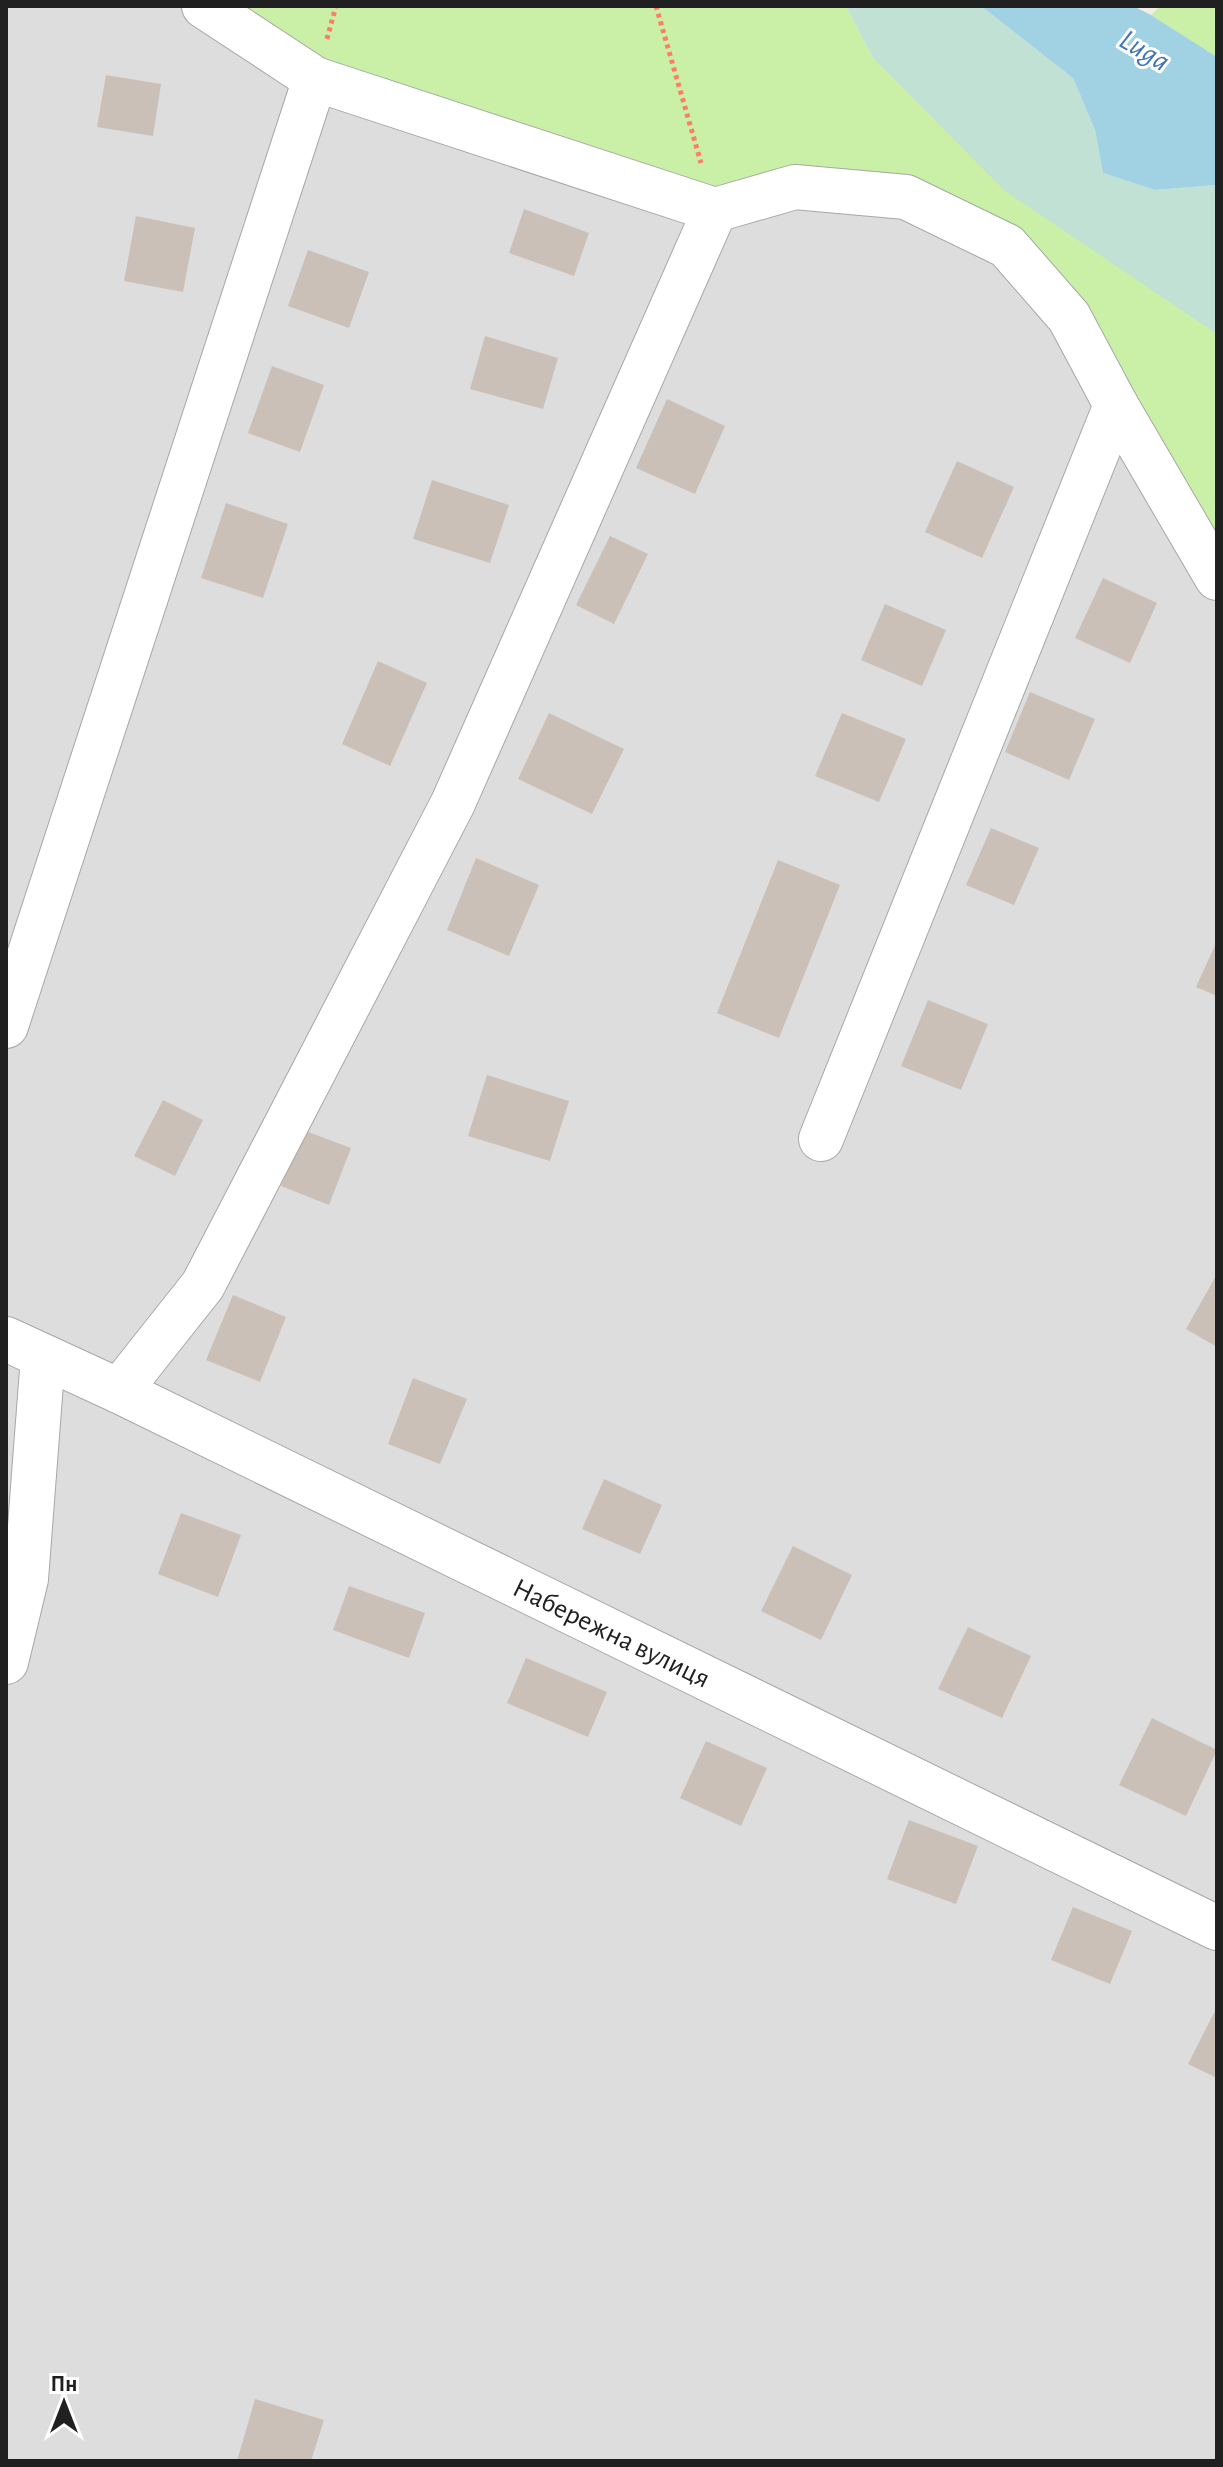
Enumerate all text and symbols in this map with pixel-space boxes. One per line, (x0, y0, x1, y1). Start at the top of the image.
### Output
water label: Luga (1114, 24, 1175, 77)
street label: Набережна вулиця (508, 1574, 714, 1694)
north arrow (24, 2363, 104, 2443)
text: Пн (51, 2373, 77, 2395)

